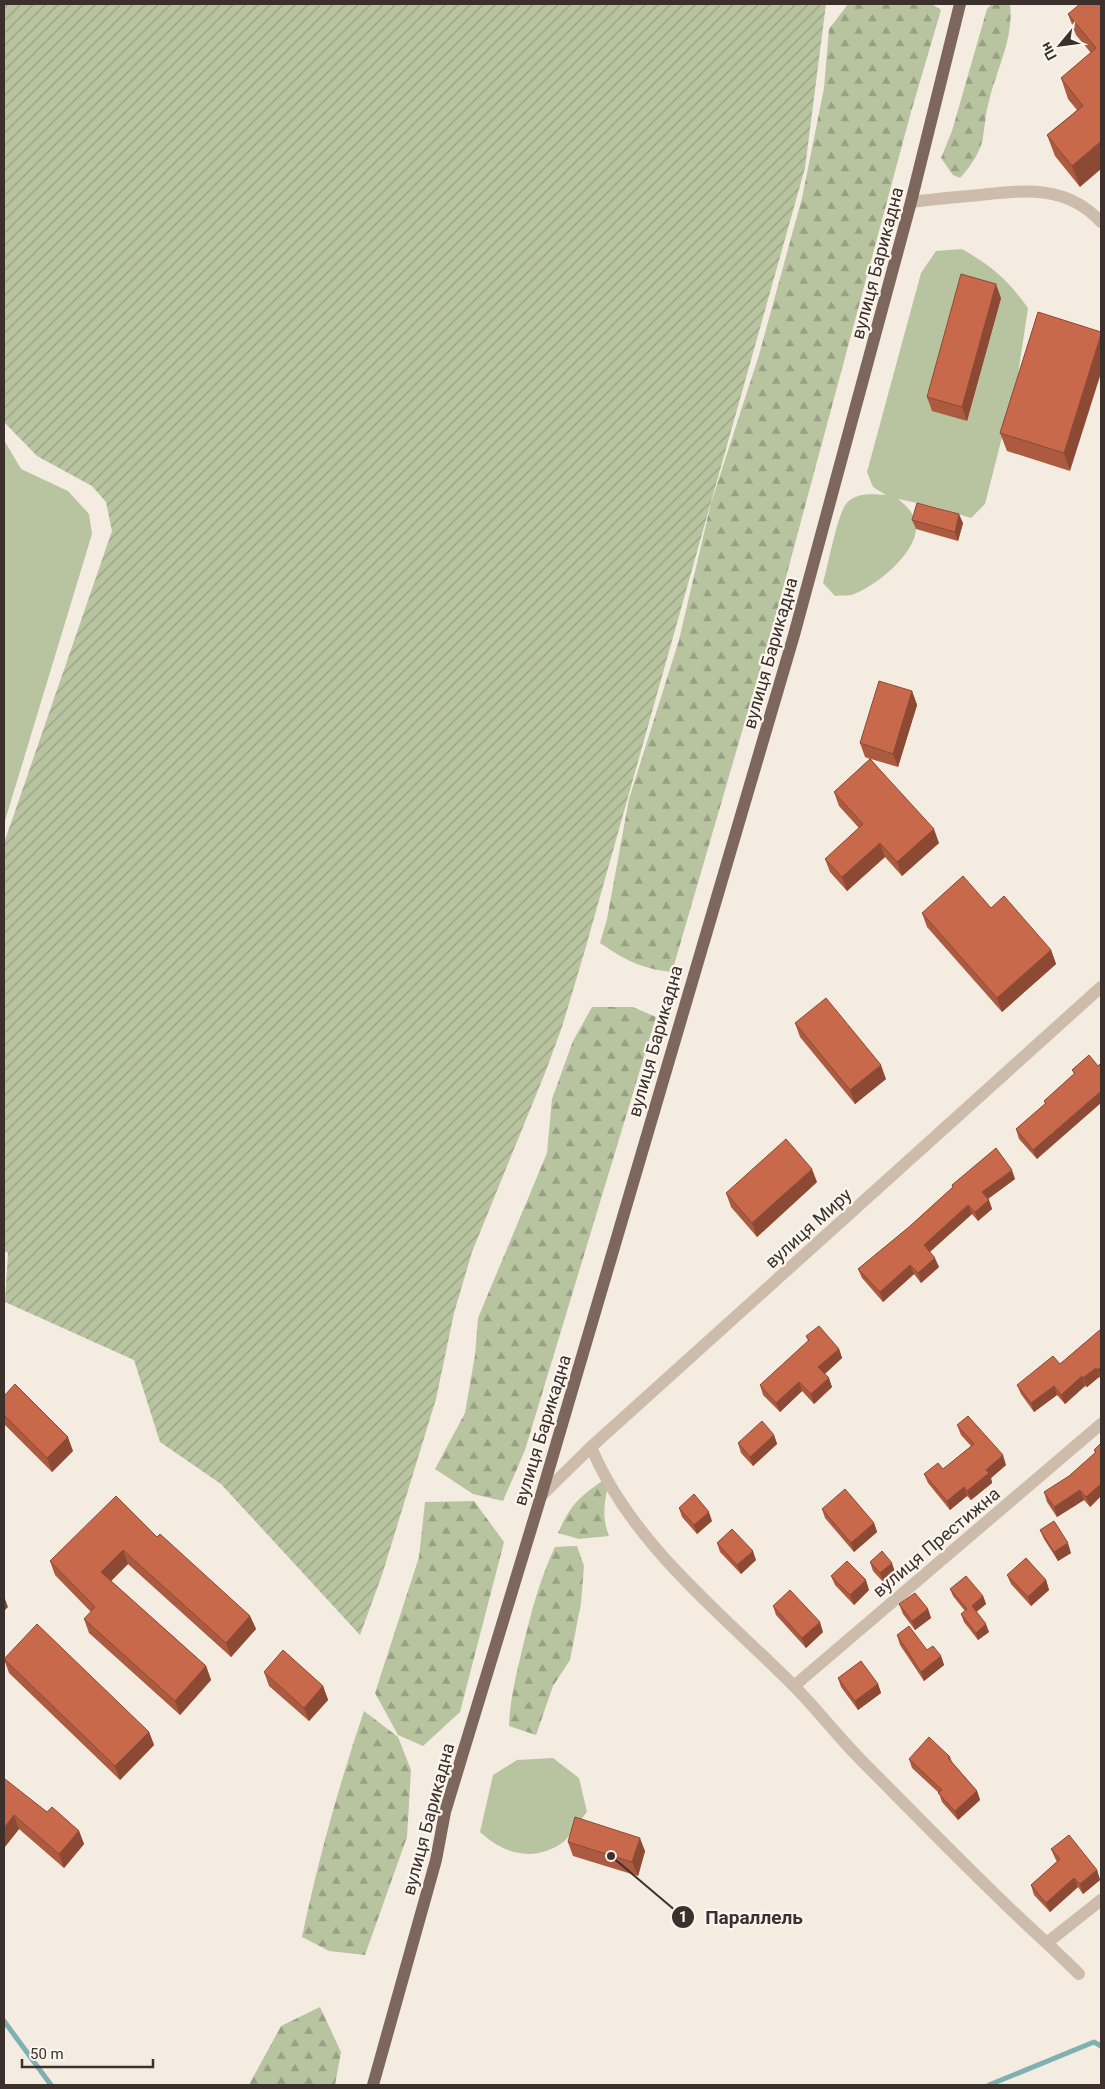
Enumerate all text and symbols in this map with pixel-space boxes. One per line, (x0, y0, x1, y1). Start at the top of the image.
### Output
north arrow (1035, 20, 1085, 70)
text: Пн (1037, 40, 1060, 63)
street label: вулиця Барикадна (847, 185, 907, 341)
street label: вулиця Барикадна (738, 575, 802, 731)
street label: вулиця Барикадна (623, 963, 687, 1119)
street label: вулиця Миру (761, 1183, 856, 1272)
street label: вулиця Барикадна (509, 1352, 575, 1508)
street label: вулиця Престижна (868, 1483, 1004, 1601)
street label: вулиця Барикадна (398, 1741, 458, 1897)
callout: Параллель (670, 1900, 813, 1934)
text: Параллель (705, 1906, 803, 1929)
text: 1 (679, 1908, 687, 1926)
scale bar (22, 2036, 154, 2068)
text: 50 m (30, 2045, 64, 2063)

